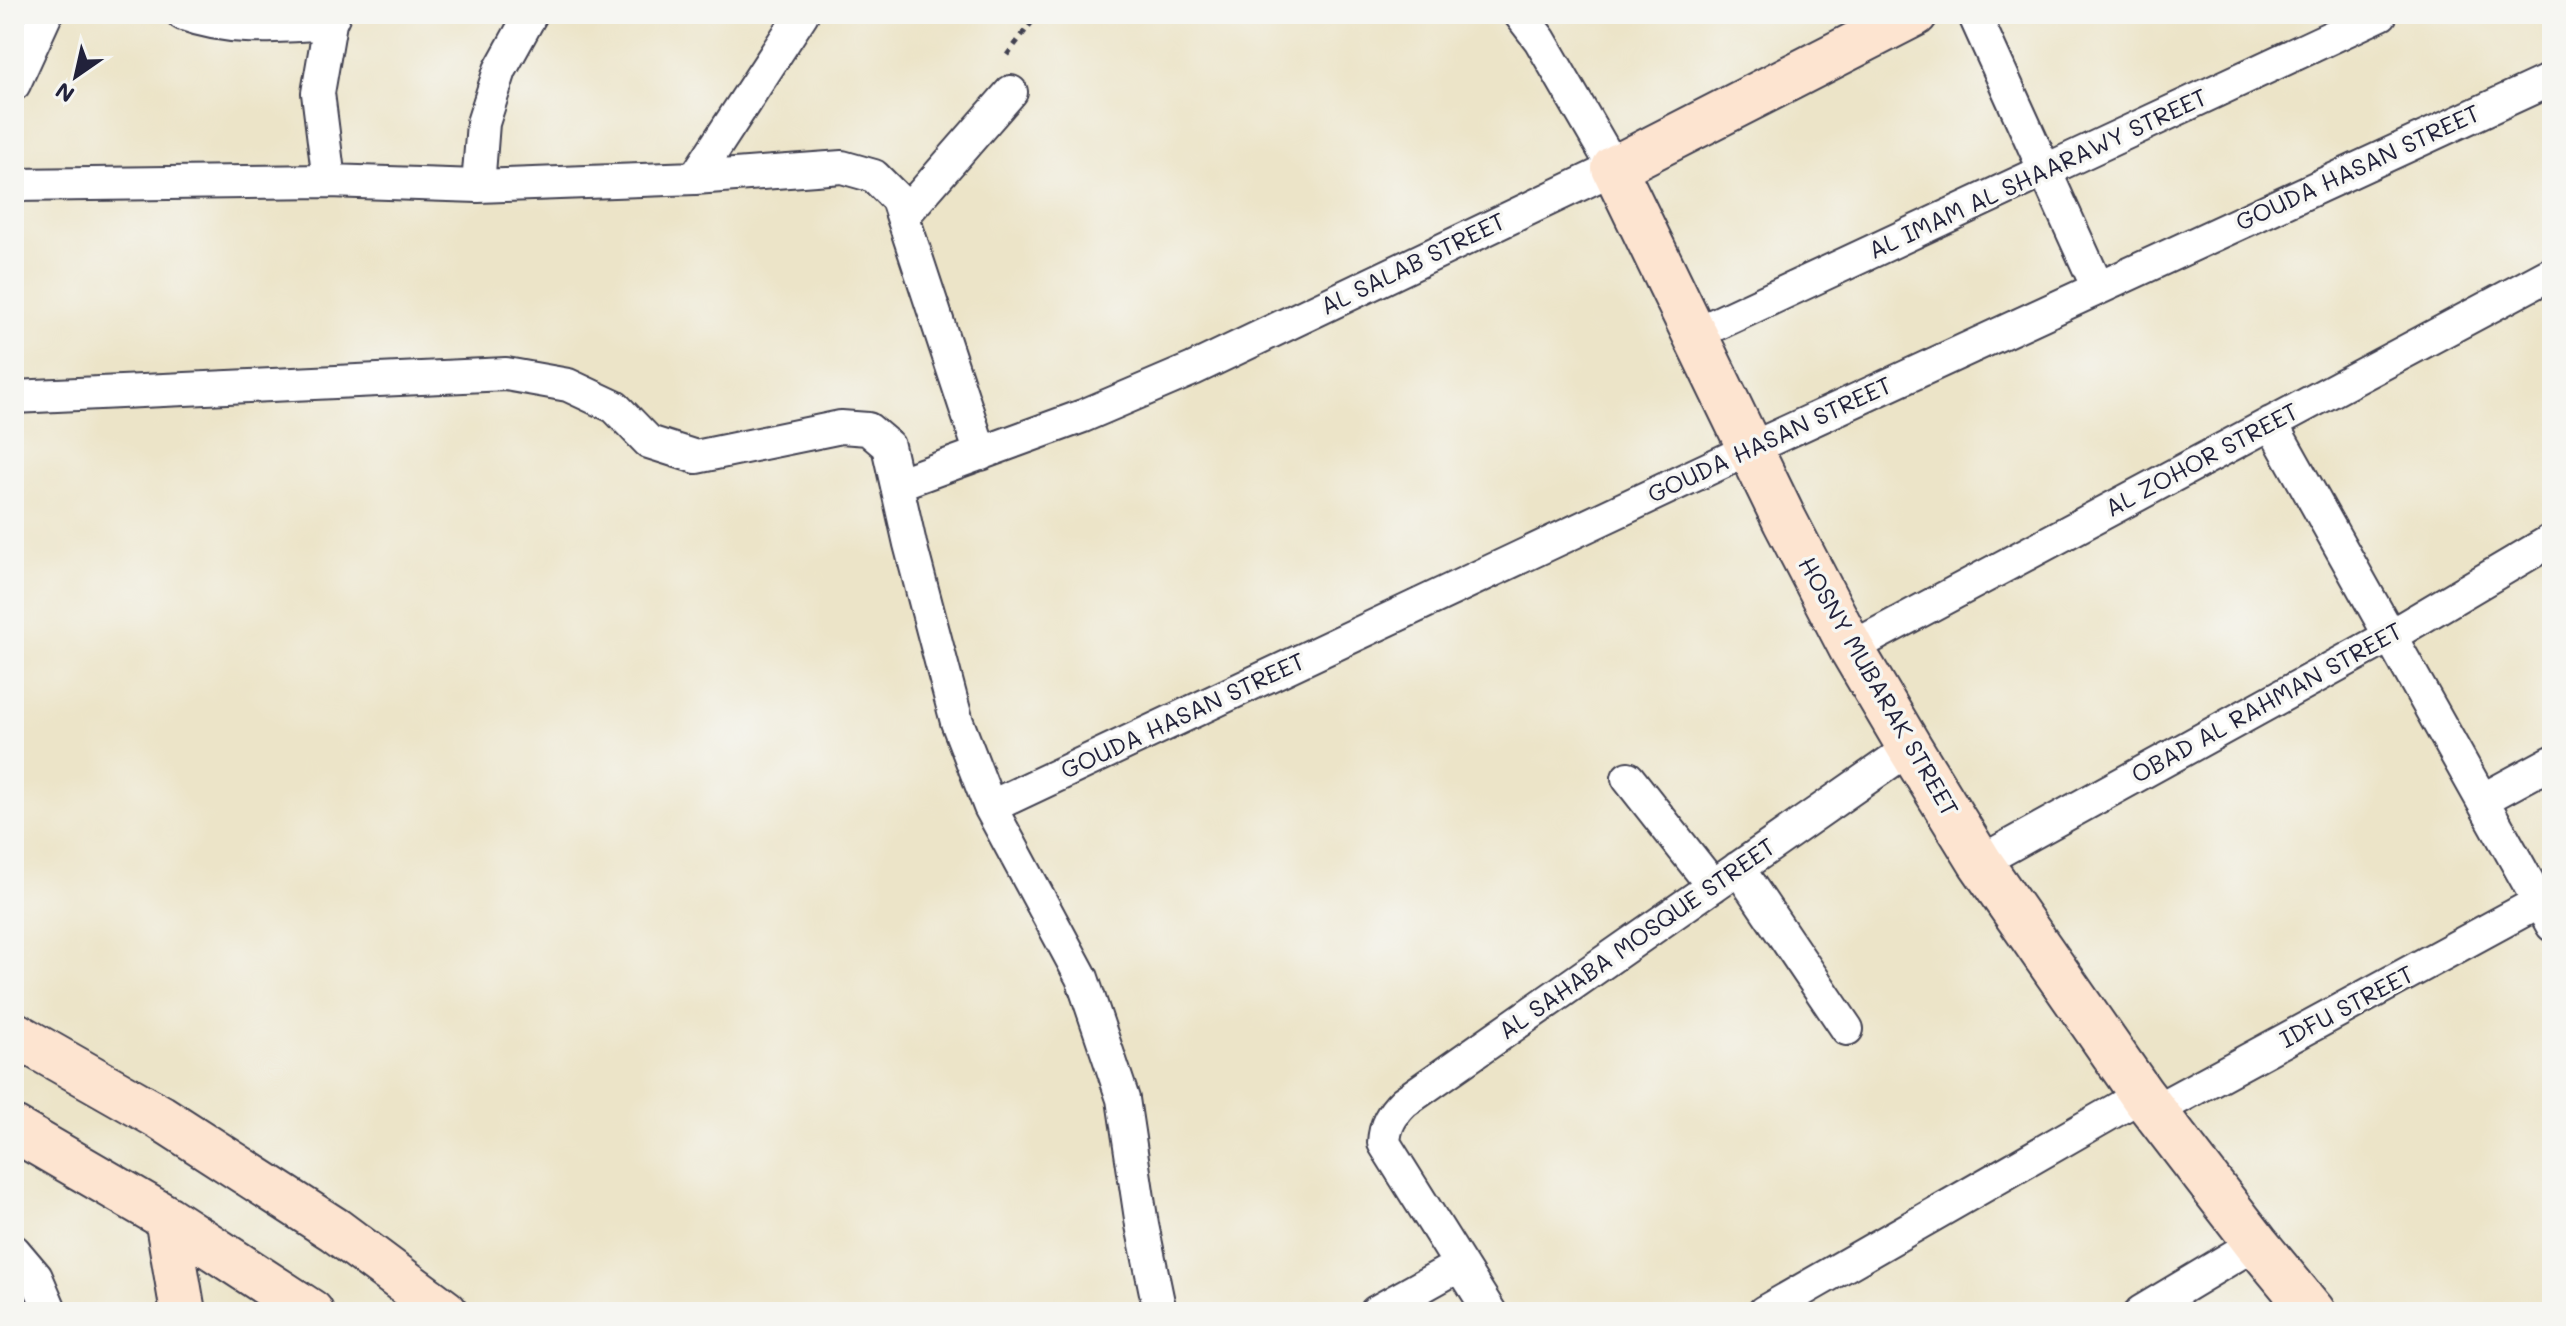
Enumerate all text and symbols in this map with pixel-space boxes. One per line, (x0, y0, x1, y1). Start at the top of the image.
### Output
north arrow (36, 36, 116, 116)
text: N (50, 76, 80, 110)
street label: AL IMAM AL SHAARAWY STREET (1863, 80, 2212, 265)
street label: GOUDA HASAN STREET (2230, 96, 2484, 237)
street label: AL SALAB STREET (1315, 204, 1510, 321)
street label: GOUDA HASAN STREET (1642, 368, 1896, 509)
street label: AL ZOHOR STREET (2099, 395, 2303, 523)
street label: HOSNY MUBARAK STREET (1792, 551, 1966, 822)
street label: OBAD AL RAHMAN STREET (2125, 614, 2407, 789)
street label: GOUDA HASAN STREET (1055, 644, 1309, 785)
street label: AL SAHABA MOSQUE STREET (1492, 830, 1781, 1045)
street label: IDFU STREET (2274, 957, 2419, 1054)

